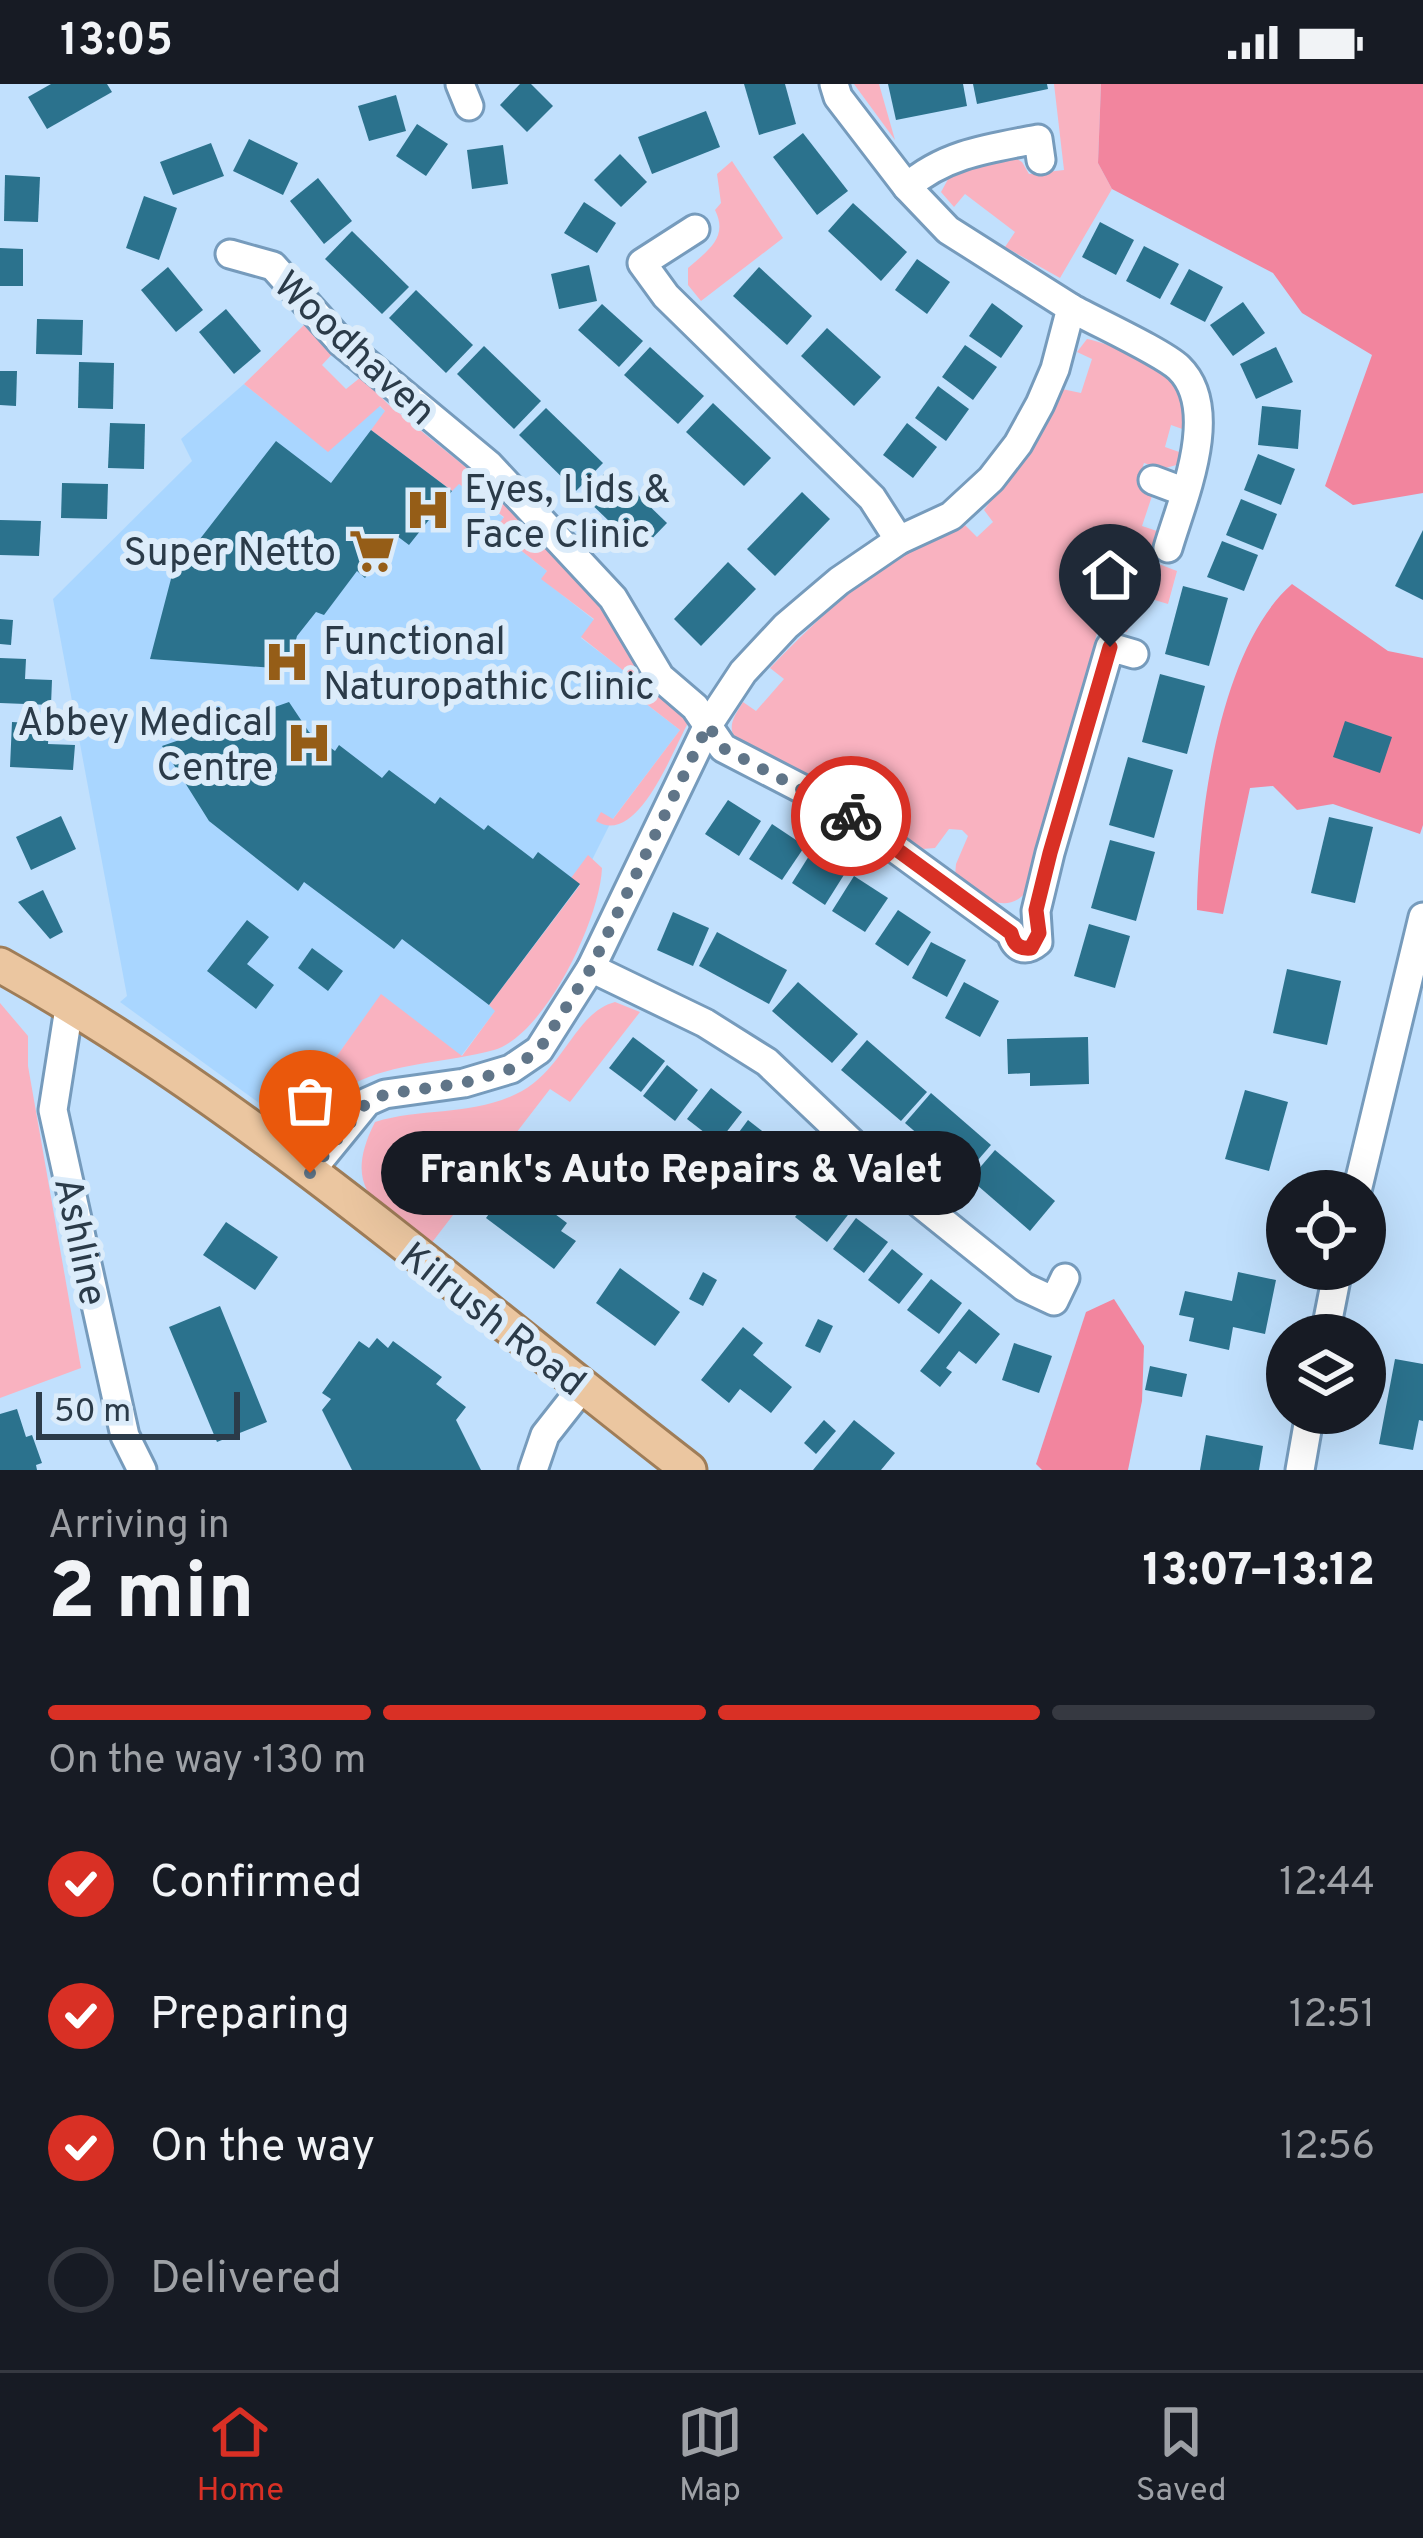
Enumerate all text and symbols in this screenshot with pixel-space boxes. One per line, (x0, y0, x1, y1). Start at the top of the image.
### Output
text: 13:05 (60, 14, 173, 71)
street label: Woodhaven (261, 263, 444, 438)
place label: Eyes, Lids & Face Clinic (464, 468, 670, 562)
hospital icon: Eyes, Lids & Face Clinic (403, 485, 453, 535)
pin (1059, 524, 1161, 647)
supermarket icon: Super Netto (347, 526, 397, 576)
place label: Super Netto (123, 531, 336, 580)
icon: home (1077, 542, 1143, 608)
place label: Functional Naturopathic Clinic (323, 620, 655, 714)
hospital icon: Functional Naturopathic Clinic (262, 637, 312, 687)
place label: Abbey Medical Centre (17, 701, 273, 795)
hospital icon: Abbey Medical Centre (284, 718, 334, 768)
courier (791, 756, 911, 876)
icon: bike (818, 783, 884, 849)
pin (259, 1050, 361, 1173)
icon: bag (277, 1068, 343, 1134)
callout: Frank's Auto Repairs & Valet (382, 1131, 982, 1215)
text: Frank's Auto Repairs & Valet (420, 1148, 942, 1197)
map controls (1266, 1170, 1386, 1434)
button: locate (1266, 1170, 1386, 1290)
street label: Ashline (40, 1173, 115, 1311)
street label: Kilrush Road (389, 1234, 594, 1409)
button: layers (1266, 1314, 1386, 1434)
scale bar (36, 1386, 240, 1439)
text: 50 m (54, 1392, 131, 1434)
text: Arriving in (48, 1503, 230, 1552)
text: 13:07–13:12 (1142, 1544, 1375, 1601)
text: 2 min (48, 1547, 254, 1646)
text: On the way · 130 m (48, 1738, 366, 1787)
icon: check (48, 1851, 114, 1917)
text: Confirmed (150, 1856, 362, 1913)
text: 12:44 (1279, 1860, 1375, 1909)
icon: check (48, 1983, 114, 2049)
text: Preparing (150, 1988, 350, 2045)
text: 12:51 (1289, 1992, 1375, 2041)
icon: check (48, 2115, 114, 2181)
text: On the way (150, 2120, 375, 2177)
text: 12:56 (1280, 2124, 1375, 2173)
text: Delivered (150, 2252, 342, 2309)
tab: Home (196, 2399, 284, 2513)
tab: Map (677, 2399, 743, 2513)
tab: Saved (1136, 2399, 1227, 2513)

